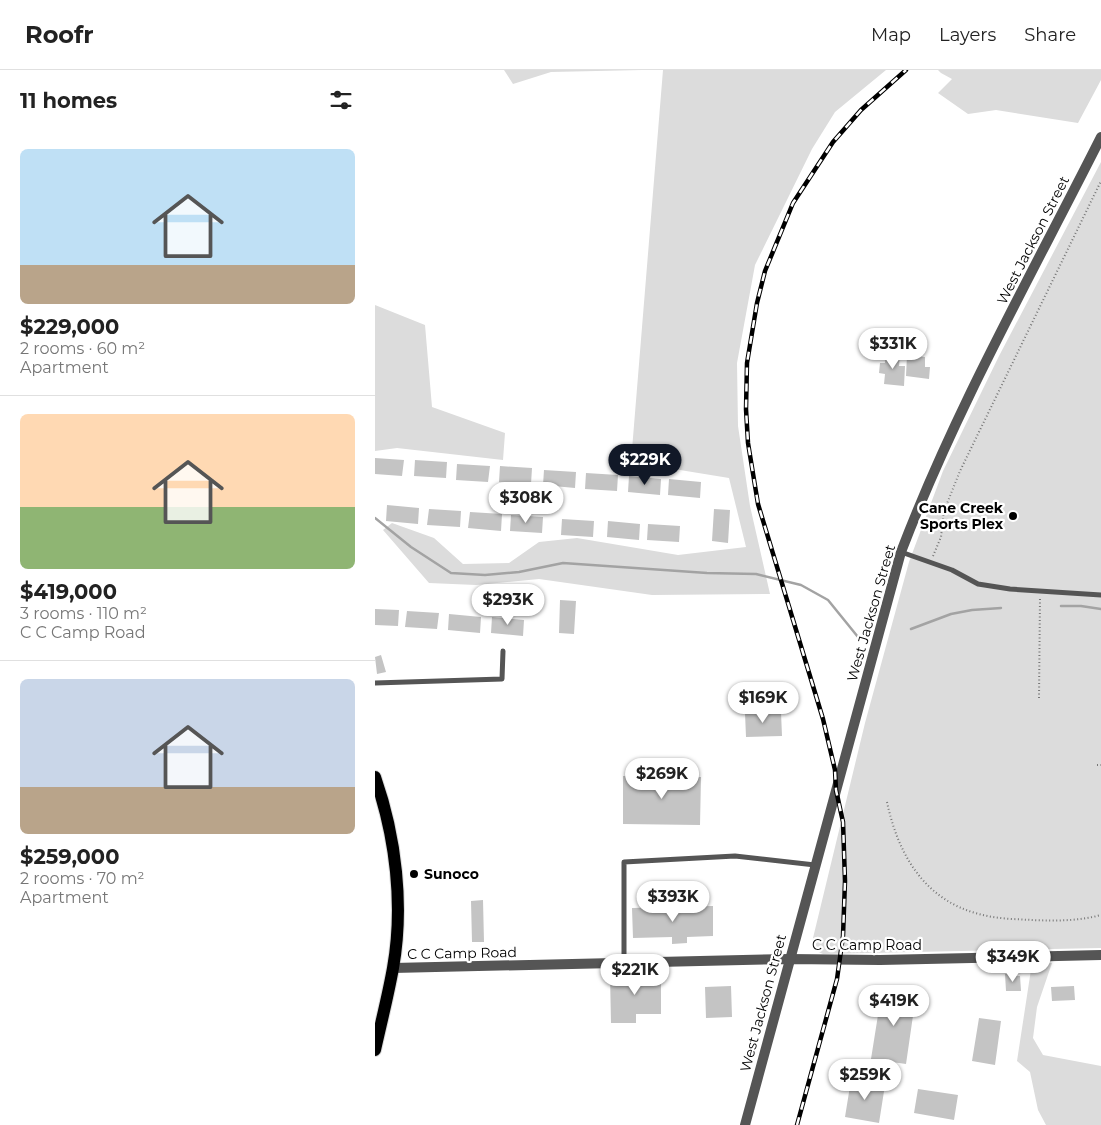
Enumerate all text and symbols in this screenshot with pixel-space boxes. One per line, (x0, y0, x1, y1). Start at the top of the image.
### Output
text: Roofr (25, 20, 94, 49)
text: Map (871, 24, 911, 46)
text: Layers (939, 24, 996, 46)
text: Share (1024, 24, 1076, 46)
icon: filters (327, 86, 355, 114)
text: 11 homes (20, 88, 117, 113)
street label: West Jackson Street (993, 173, 1073, 307)
icon: home (143, 181, 233, 271)
text: $229,000 (20, 314, 119, 339)
pin: $331K (858, 328, 928, 370)
text: $331K (869, 334, 917, 353)
text: 2 rooms · 60 m² (20, 339, 145, 358)
text: Apartment (20, 358, 109, 377)
pin: $229K (610, 444, 680, 486)
icon: home (143, 447, 233, 537)
text: $229K (619, 450, 671, 469)
pin: $308K (491, 482, 561, 524)
text: $308K (500, 488, 552, 507)
place label: Cane Creek Sports Plex (919, 499, 1004, 533)
marker: Cane Creek Sports Plex (1007, 510, 1019, 522)
street label: West Jackson Street (843, 542, 899, 684)
text: $419,000 (20, 579, 117, 604)
pin: $293K (473, 584, 543, 626)
text: $293K (483, 590, 534, 609)
text: 3 rooms · 110 m² (20, 604, 147, 623)
text: C C Camp Road (20, 623, 146, 642)
pin: $169K (728, 682, 798, 724)
text: $169K (739, 688, 787, 707)
icon: home (143, 712, 233, 802)
pin: $269K (627, 758, 697, 800)
text: $269K (636, 764, 688, 783)
text: $259,000 (20, 844, 119, 869)
place label: Sunoco (424, 865, 479, 883)
marker: Sunoco (408, 868, 420, 880)
text: 2 rooms · 70 m² (20, 869, 145, 888)
pin: $393K (638, 880, 708, 923)
text: $393K (648, 887, 698, 906)
text: Apartment (20, 888, 109, 907)
street label: West Jackson Street (736, 932, 790, 1074)
street label: C C Camp Road (812, 936, 922, 954)
pin: $349K (978, 940, 1048, 983)
street label: C C Camp Road (407, 943, 517, 963)
text: $349K (987, 947, 1039, 966)
pin: $221K (600, 954, 670, 996)
text: $221K (611, 960, 659, 979)
pin: $419K (859, 984, 929, 1027)
text: $419K (869, 991, 919, 1010)
pin: $259K (830, 1058, 900, 1101)
text: $259K (839, 1065, 891, 1084)

